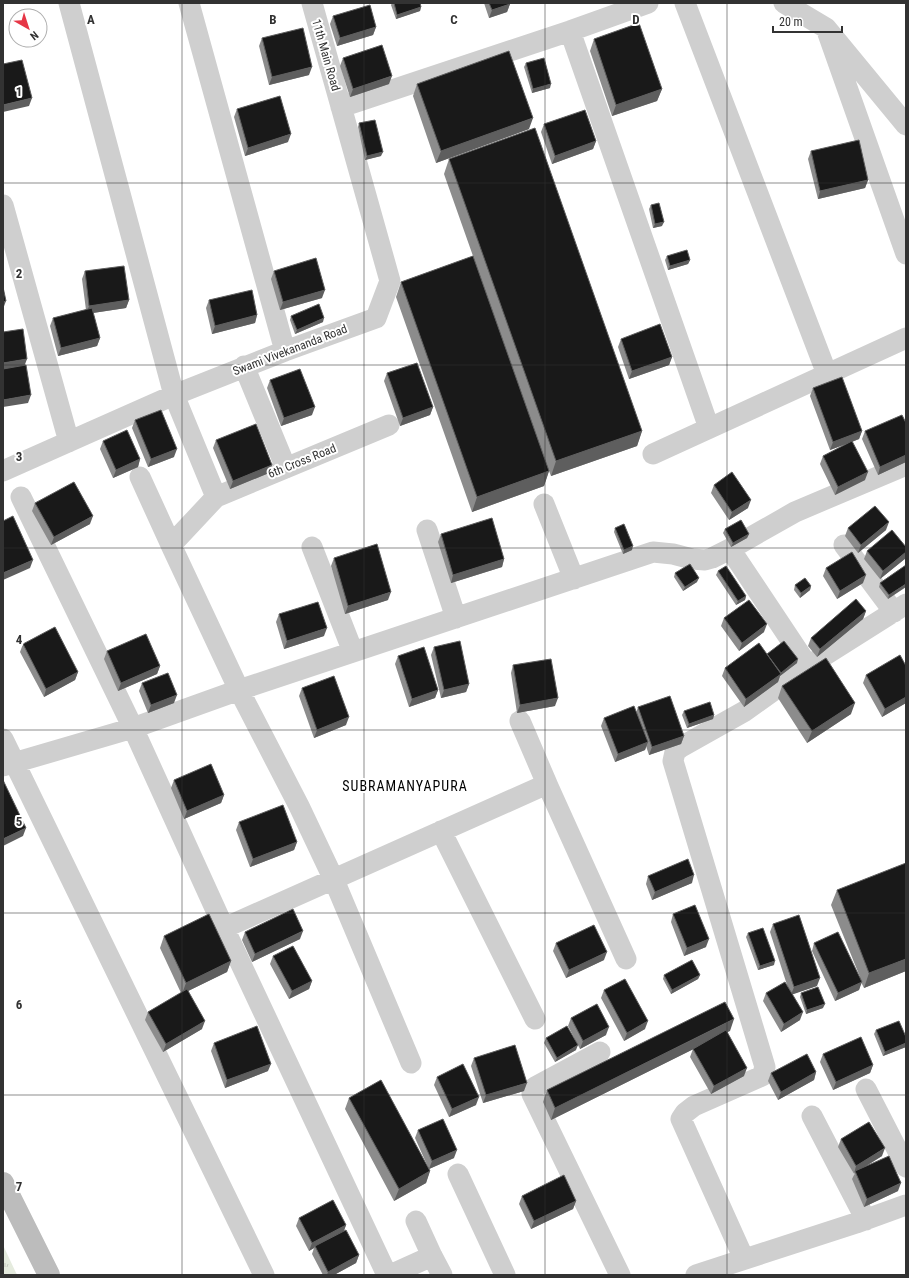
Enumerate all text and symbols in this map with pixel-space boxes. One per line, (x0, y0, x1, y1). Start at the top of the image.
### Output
north arrow (8, 8, 48, 48)
scale bar (773, 8, 842, 34)
text: A (87, 12, 95, 27)
text: B (269, 12, 277, 27)
text: C (450, 12, 458, 27)
text: D (632, 12, 640, 27)
text: 20 m (779, 15, 803, 29)
street label: 11th Main Road (309, 17, 343, 93)
text: N (27, 28, 41, 43)
text: 1 (16, 84, 22, 99)
text: 2 (16, 266, 23, 281)
street label: Swami Vivekananda Road (231, 322, 349, 378)
street label: 6th Cross Road (266, 441, 338, 481)
text: 3 (16, 449, 22, 464)
text: 4 (16, 632, 23, 647)
district label: SUBRAMANYAPURA (342, 778, 468, 794)
text: 5 (16, 814, 23, 829)
text: 6 (16, 997, 23, 1012)
text: 7 (16, 1179, 23, 1194)

